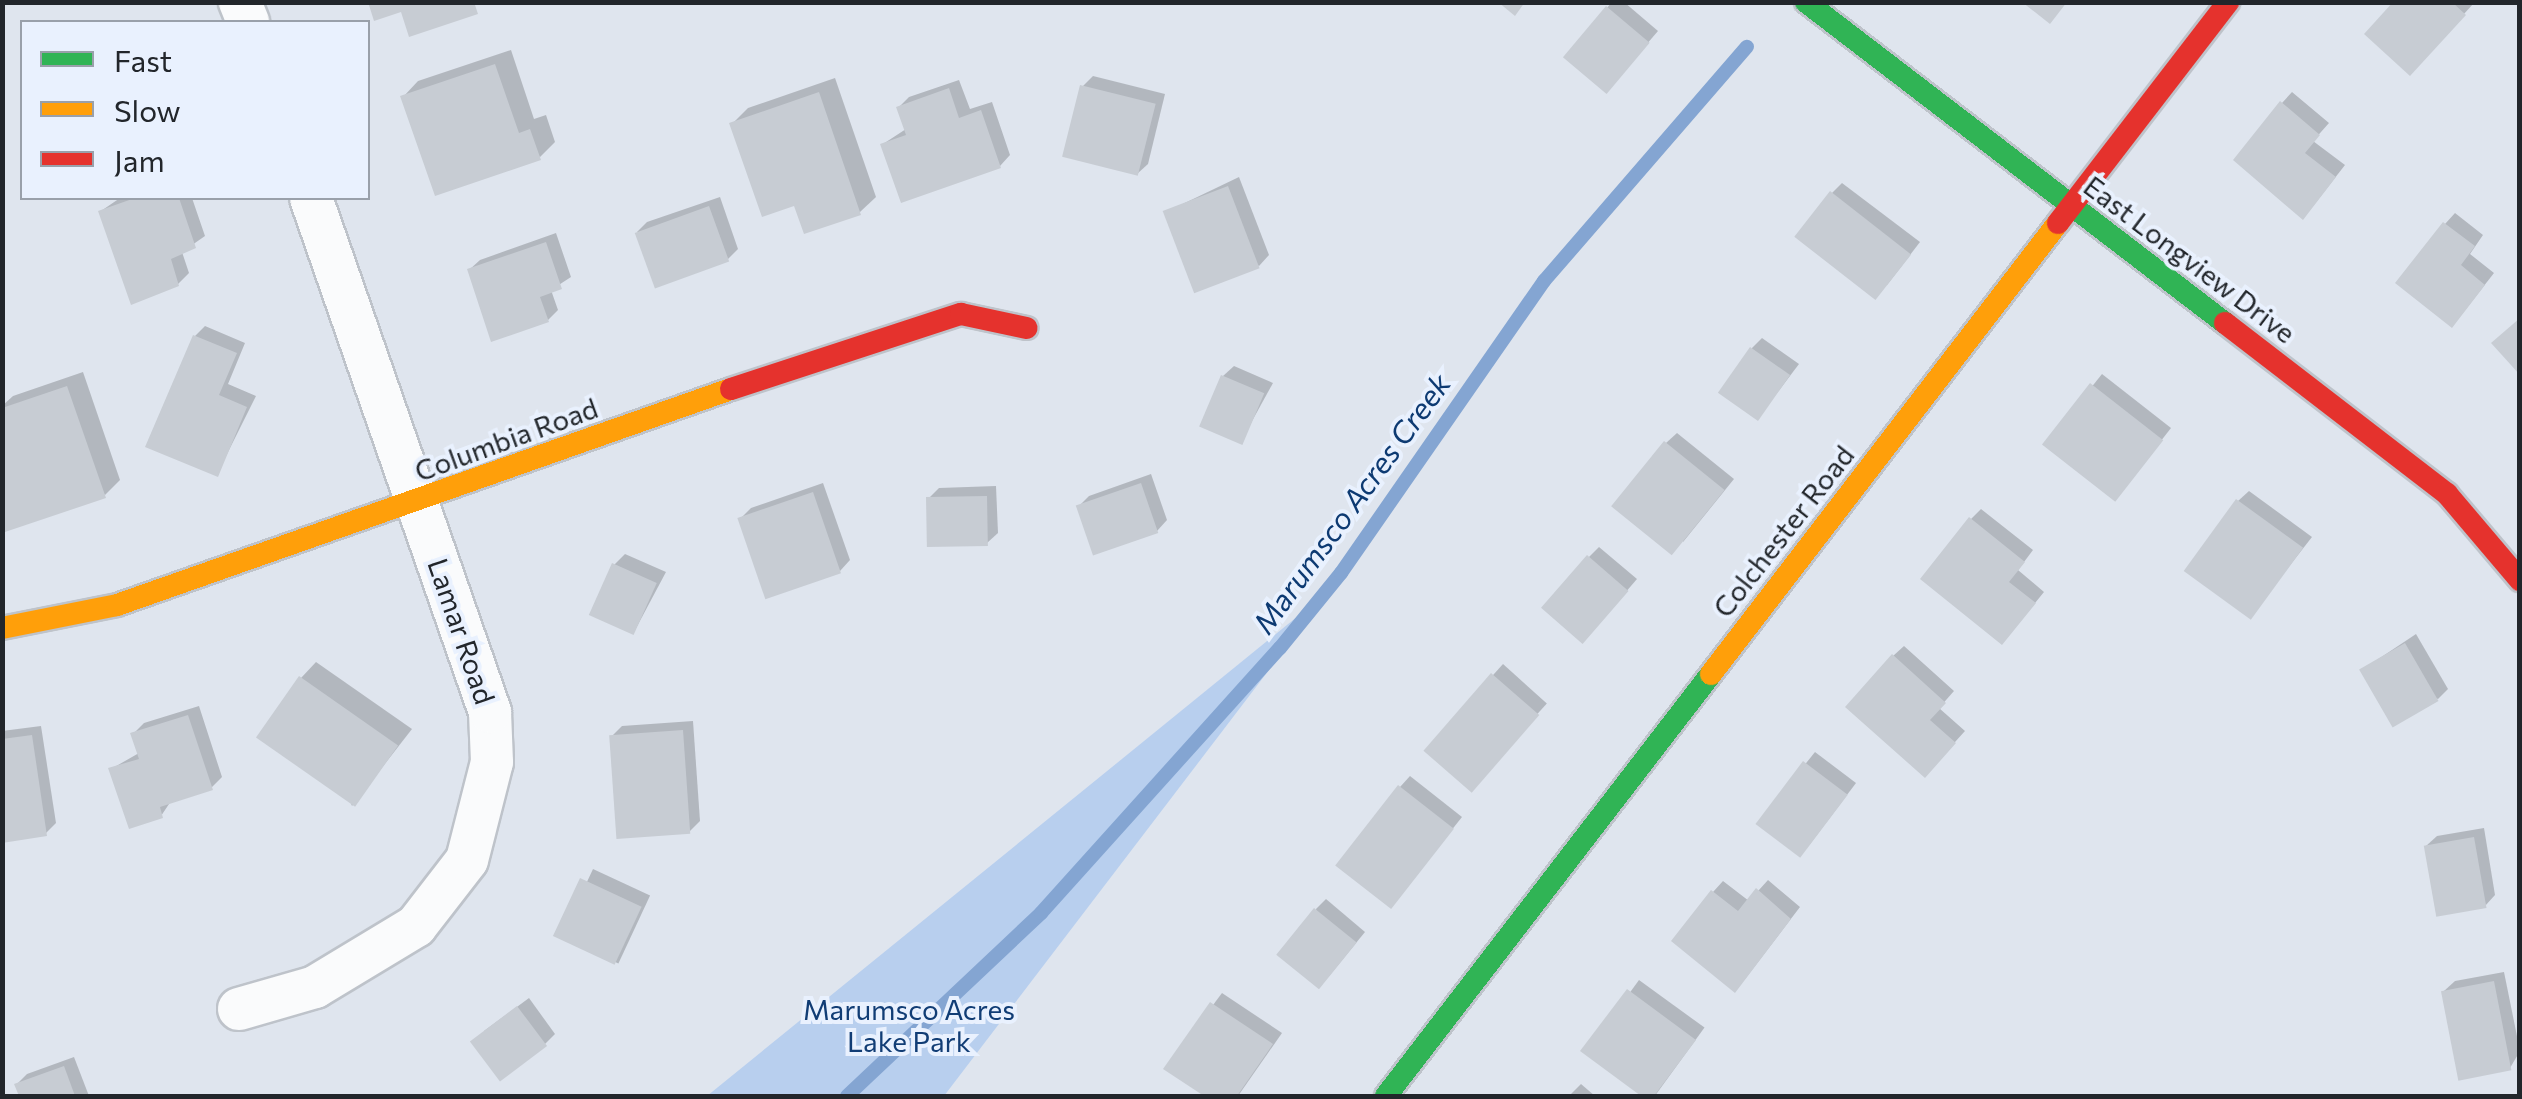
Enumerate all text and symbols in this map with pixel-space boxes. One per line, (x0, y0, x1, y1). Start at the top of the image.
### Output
legend (20, 20, 370, 200)
text: Fast (114, 41, 172, 78)
text: Slow (114, 91, 181, 128)
text: Jam (114, 141, 165, 178)
street label: East Longview Drive (2078, 169, 2302, 349)
water label: Marumsco Acres Creek (1245, 366, 1457, 640)
street label: Columbia Road (410, 390, 602, 488)
street label: Colchester Road (1706, 439, 1860, 623)
street label: Lamar Road (421, 554, 503, 708)
park label: Marumsco Acres Lake Park (803, 992, 1015, 1058)

